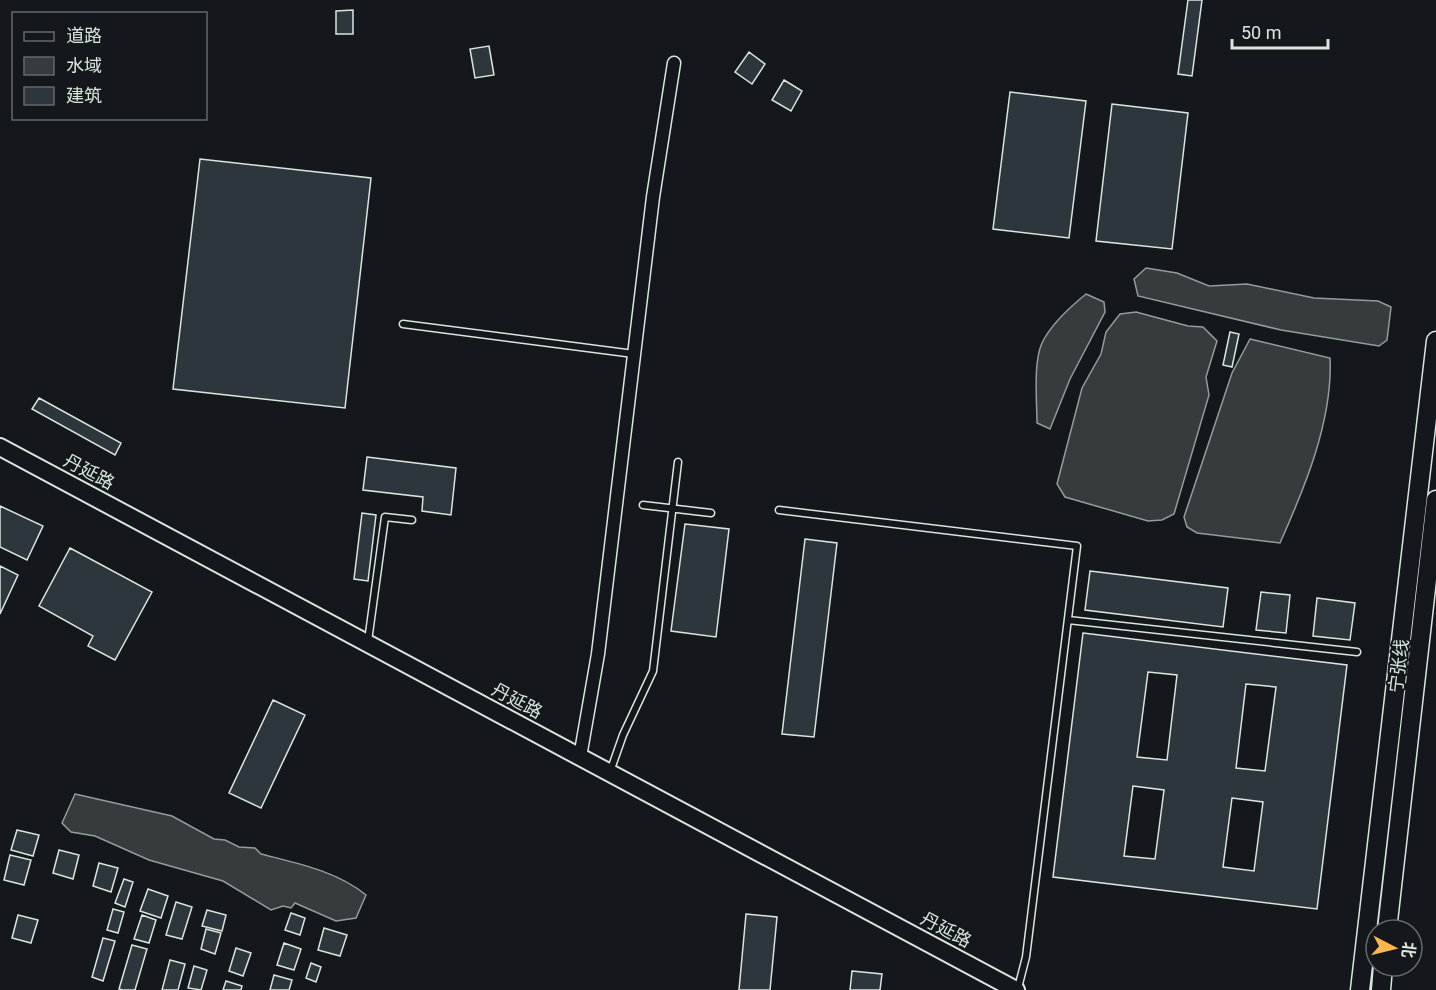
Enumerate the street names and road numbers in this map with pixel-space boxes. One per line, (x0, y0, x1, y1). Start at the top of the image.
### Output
street label: 丹延路 (60, 450, 118, 494)
street label: 宁张线 (1385, 638, 1412, 694)
street label: 丹延路 (488, 679, 546, 723)
street label: 丹延路 (917, 908, 975, 952)

